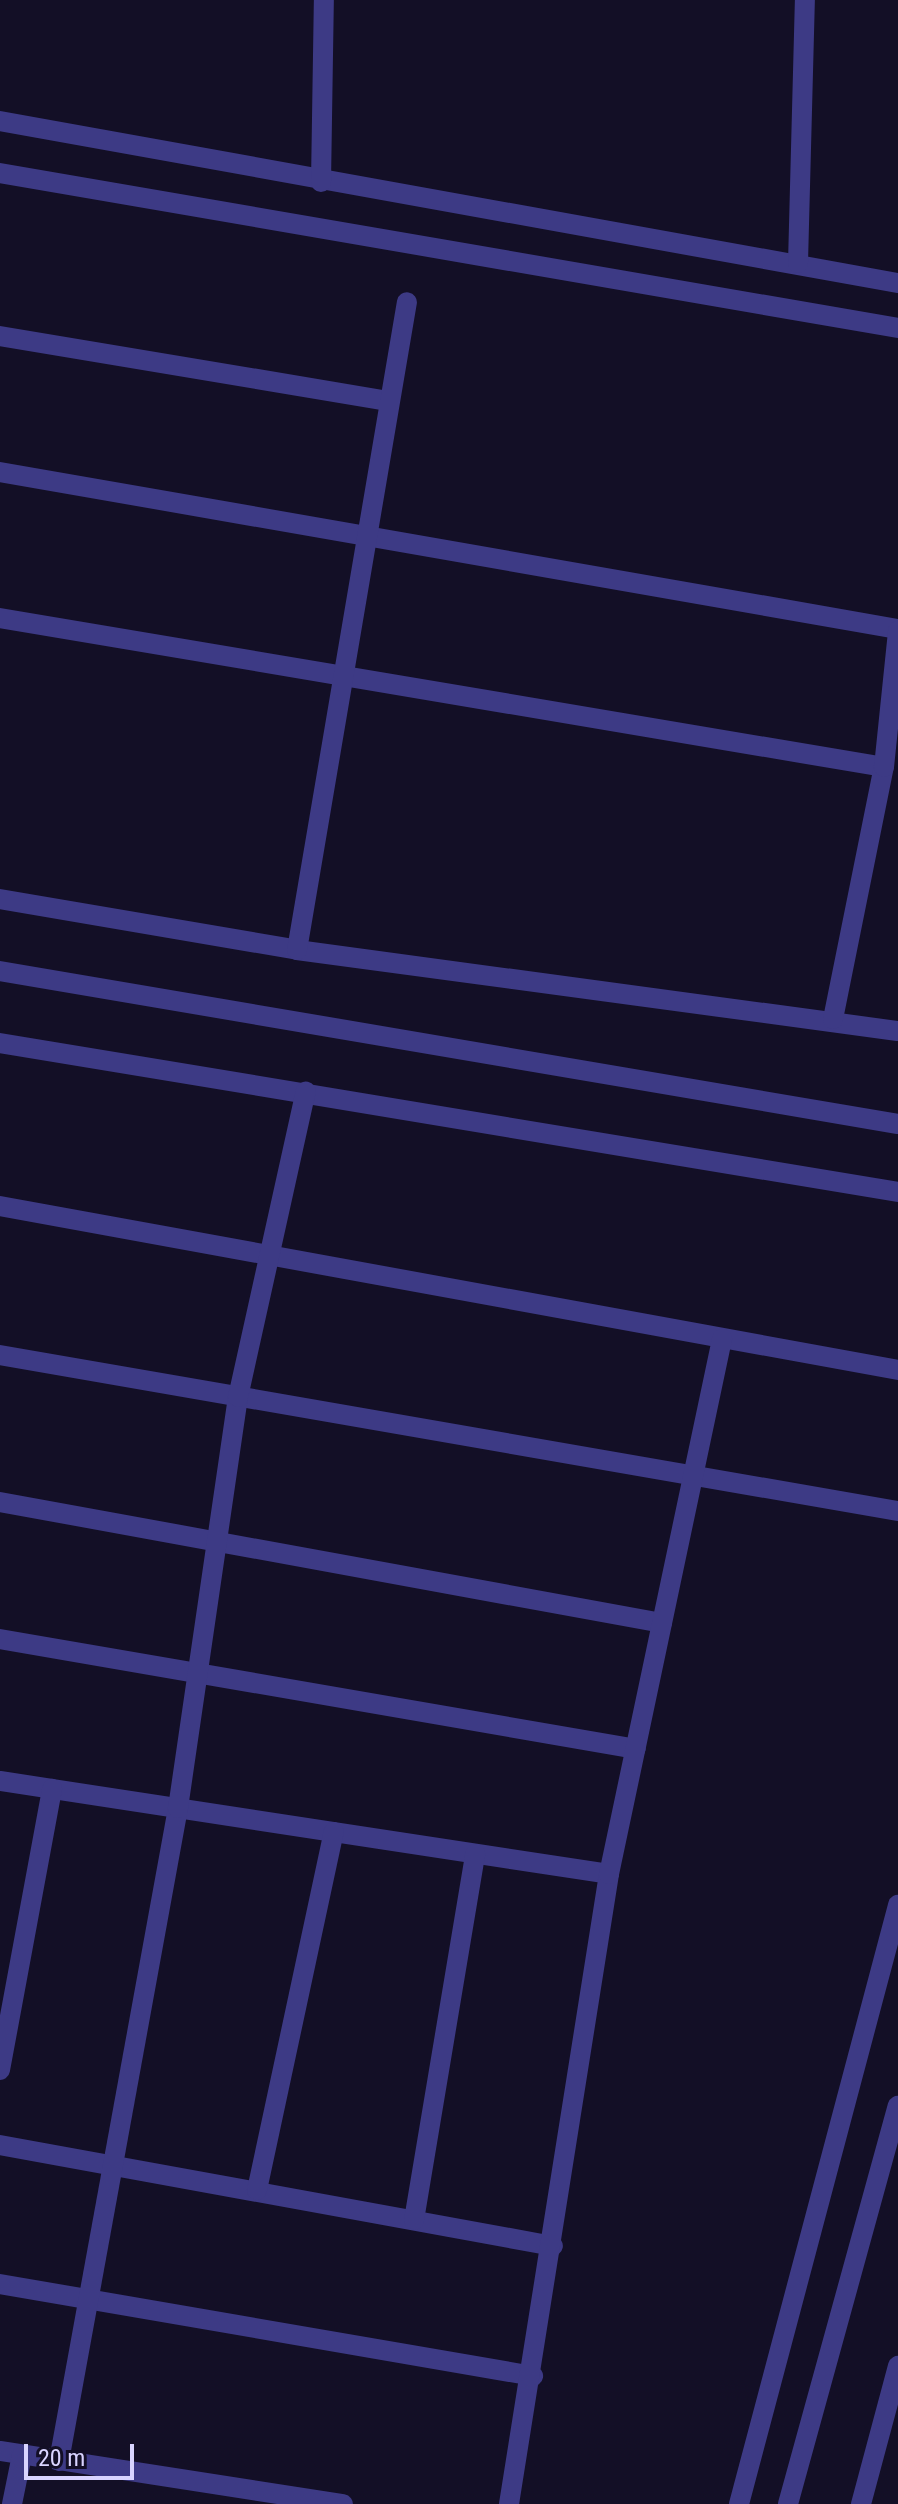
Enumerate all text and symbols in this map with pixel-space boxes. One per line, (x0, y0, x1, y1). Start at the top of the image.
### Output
scale bar (28, 2428, 138, 2478)
text: 20 m (38, 2444, 85, 2472)

